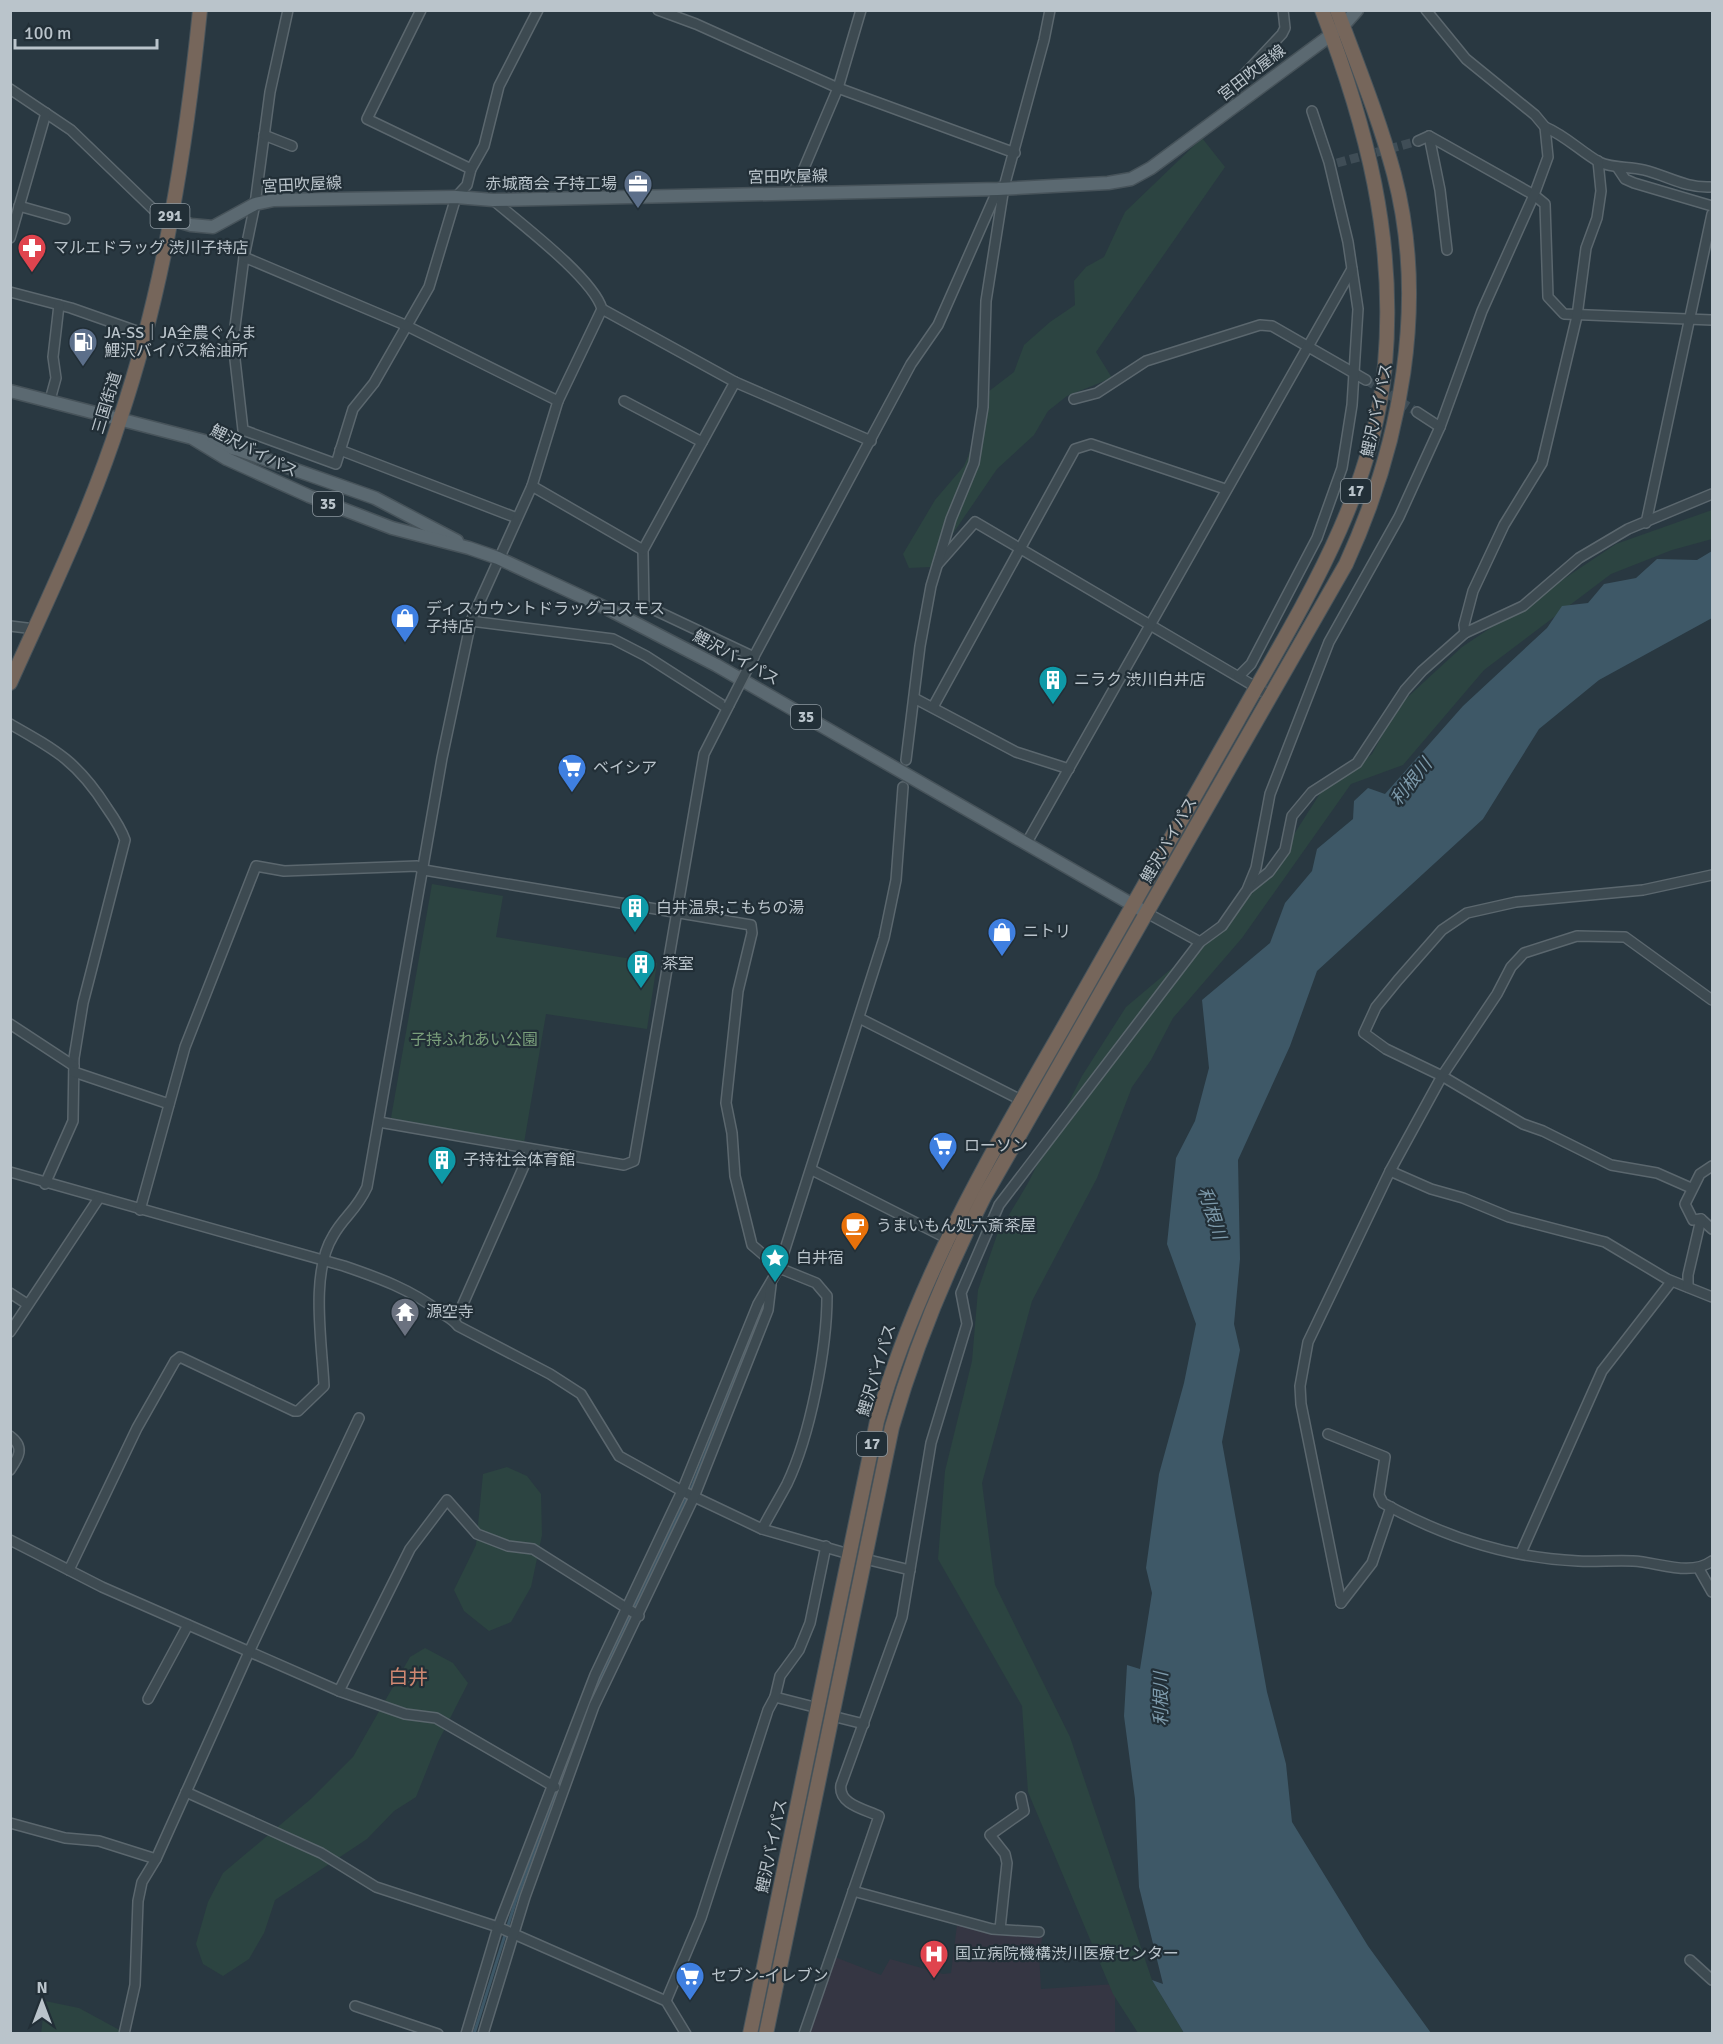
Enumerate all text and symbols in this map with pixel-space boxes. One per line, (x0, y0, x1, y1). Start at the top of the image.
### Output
scale bar (15, 12, 158, 50)
text: 100 m (24, 22, 71, 44)
street label: 宮田吹屋線 (1214, 40, 1290, 106)
street label: 宮田吹屋線 (748, 166, 828, 188)
office icon: 赤城商会 子持工場 (622, 168, 654, 210)
street label: 宮田吹屋線 (262, 173, 342, 197)
place label: 赤城商会 子持工場 (485, 174, 617, 194)
road number: 291 (150, 204, 190, 228)
pharmacy icon: マルエドラッグ 渋川子持店 (16, 232, 48, 274)
place label: マルエドラッグ 渋川子持店 (53, 238, 249, 258)
place label: JA-SS｜JA全農ぐんま 鯉沢バイパス給油所 (104, 323, 257, 361)
fuel station icon: JA-SS｜JA全農ぐんま 鯉沢バイパス給油所 (67, 326, 99, 368)
street label: 鯉沢バイパス (1357, 361, 1397, 459)
street label: 三国街道 (88, 369, 126, 437)
street label: 鯉沢バイパス (207, 420, 301, 482)
road number: 17 (1341, 479, 1371, 503)
road number: 35 (313, 492, 343, 516)
place label: ディスカウントドラッグコスモス 子持店 (426, 599, 665, 637)
shop icon: ディスカウントドラッグコスモス 子持店 (389, 602, 421, 644)
street label: 鯉沢バイパス (689, 626, 783, 690)
building icon: ニラク 渋川白井店 (1037, 664, 1069, 706)
place label: ニラク 渋川白井店 (1074, 670, 1206, 690)
road number: 35 (791, 705, 821, 729)
supermarket icon: ベイシア (556, 752, 588, 794)
water label: 利根川 (1385, 753, 1438, 810)
place label: ベイシア (593, 758, 657, 778)
street label: 鯉沢バイパス (1136, 794, 1202, 886)
building icon: 白井温泉;こもちの湯 (619, 892, 651, 934)
place label: 白井温泉;こもちの湯 (656, 898, 804, 918)
shop icon: ニトリ (986, 916, 1018, 958)
place label: ニトリ (1023, 922, 1071, 942)
building icon: 茶室 (625, 948, 657, 990)
place label: 茶室 (662, 954, 694, 974)
park label: 子持ふれあい公園 (410, 1030, 538, 1050)
supermarket icon: ローソン (927, 1130, 959, 1172)
place label: ローソン (964, 1136, 1028, 1156)
building icon: 子持社会体育館 (426, 1144, 458, 1186)
place label: 子持社会体育館 (463, 1150, 575, 1170)
water label: 利根川 (1193, 1184, 1231, 1244)
cafe icon: うまいもん処六斎茶屋 (839, 1210, 871, 1252)
place label: うまいもん処六斎茶屋 (876, 1216, 1036, 1236)
place icon: 白井宿 (759, 1242, 791, 1284)
place label: 白井宿 (796, 1248, 844, 1268)
temple icon: 源空寺 (389, 1296, 421, 1338)
place label: 源空寺 (426, 1302, 474, 1322)
street label: 鯉沢バイパス (853, 1321, 901, 1419)
road number: 17 (857, 1432, 887, 1456)
district label: 白井 (388, 1665, 428, 1690)
water label: 利根川 (1150, 1670, 1172, 1726)
street label: 鯉沢バイパス (752, 1797, 792, 1895)
hospital icon: 国立病院機構渋川医療センター (918, 1938, 950, 1980)
place label: 国立病院機構渋川医療センター (955, 1944, 1179, 1964)
supermarket icon: セブン-イレブン (674, 1960, 706, 2002)
place label: セブン-イレブン (711, 1966, 829, 1986)
north arrow (12, 1972, 72, 2032)
text: N (36, 1978, 48, 1998)

